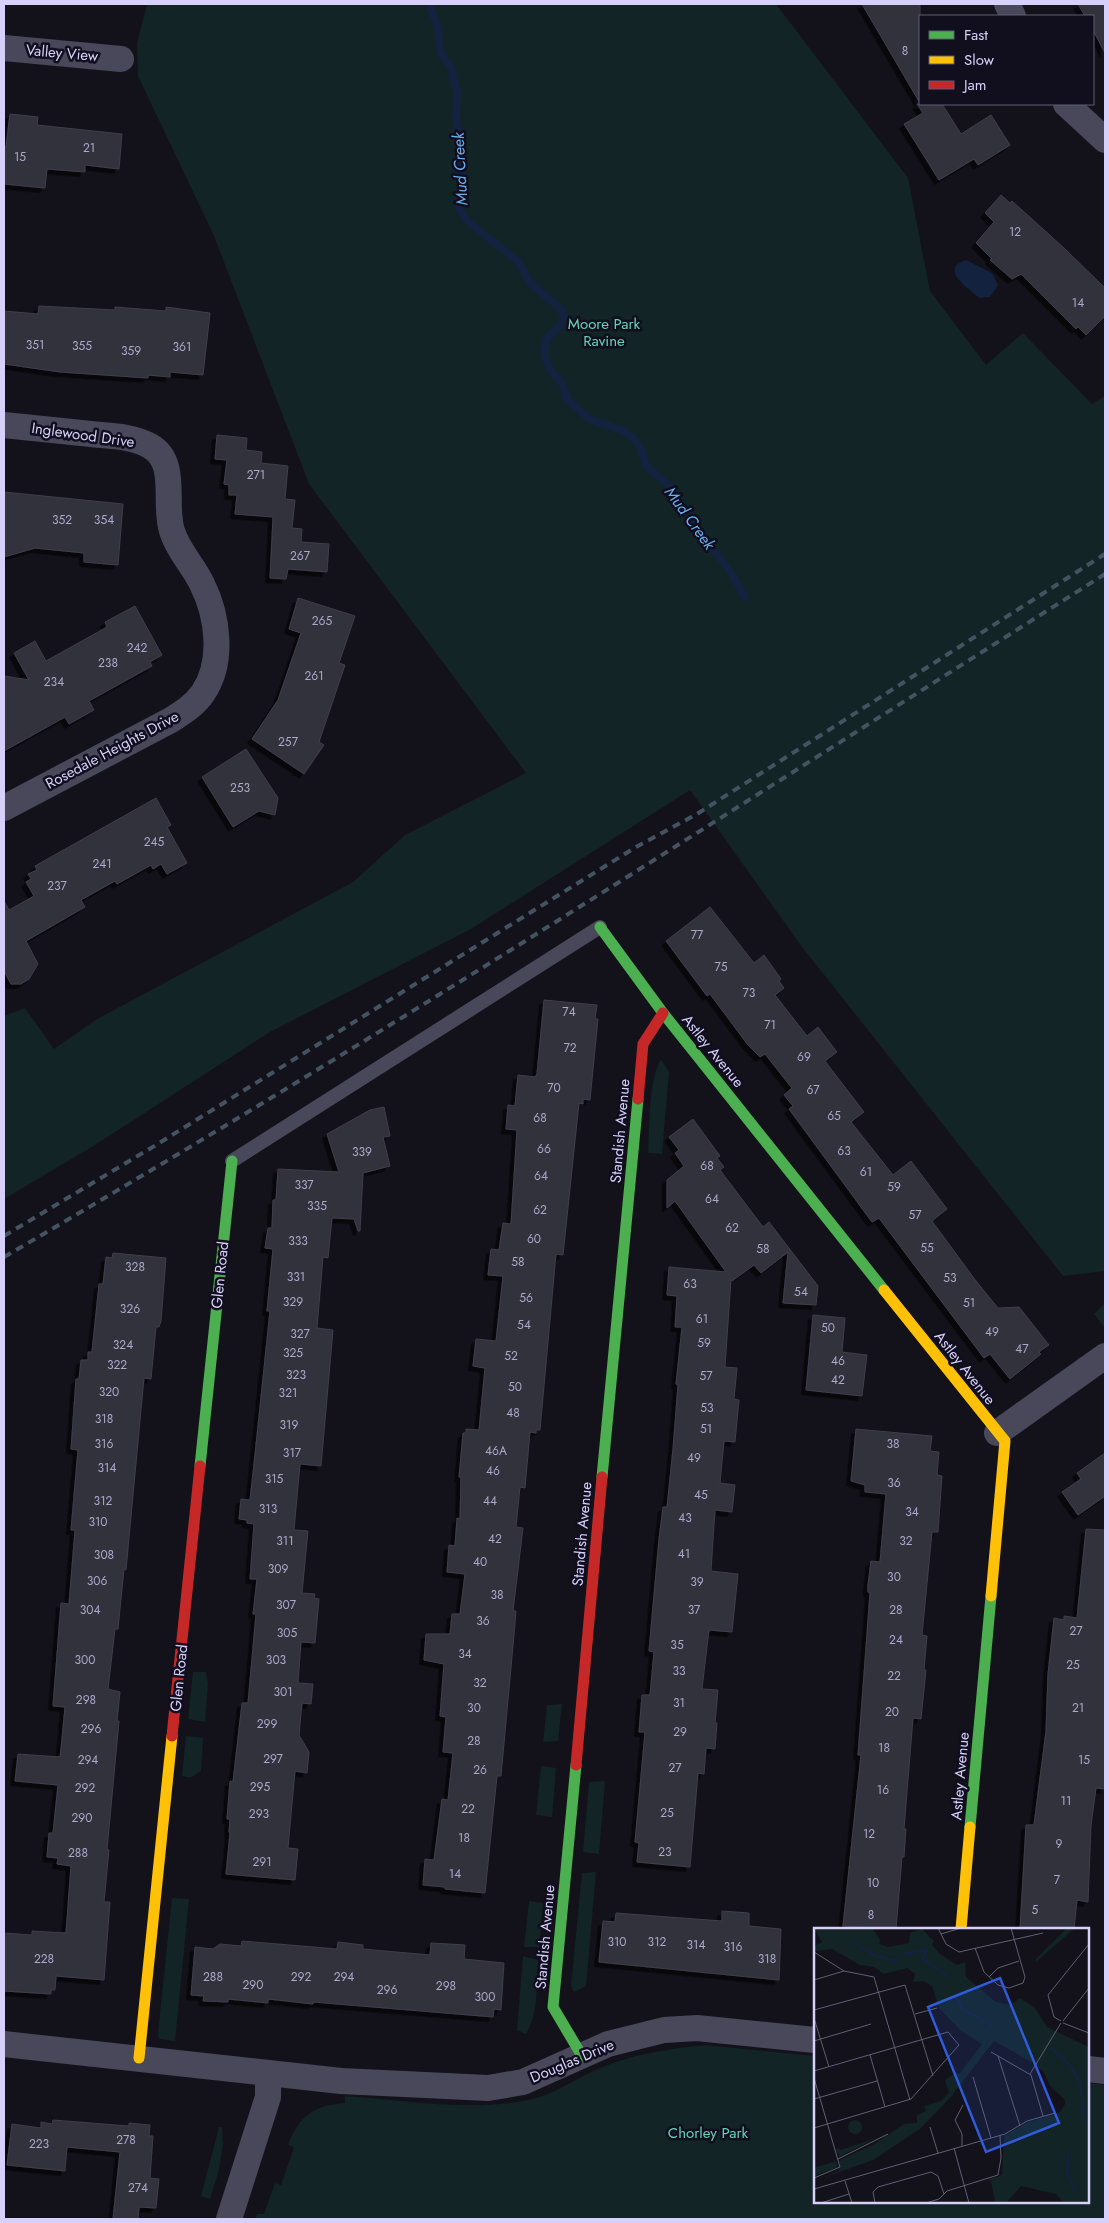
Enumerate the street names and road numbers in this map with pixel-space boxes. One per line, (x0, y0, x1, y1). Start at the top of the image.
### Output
street label: Valley View (25, 39, 100, 67)
street label: Inglewood Drive (30, 417, 136, 453)
street label: Rosedale Heights Drive (41, 705, 183, 794)
street label: Astley Avenue (677, 1010, 750, 1092)
street label: Standish Avenue (604, 1078, 636, 1184)
street label: Glen Road (206, 1240, 234, 1310)
street label: Astley Avenue (929, 1326, 1001, 1410)
street label: Standish Avenue (566, 1481, 598, 1587)
street label: Glen Road (165, 1643, 193, 1713)
street label: Astley Avenue (945, 1731, 975, 1821)
street label: Standish Avenue (529, 1884, 561, 1990)
street label: Douglas Drive (527, 2033, 618, 2089)

